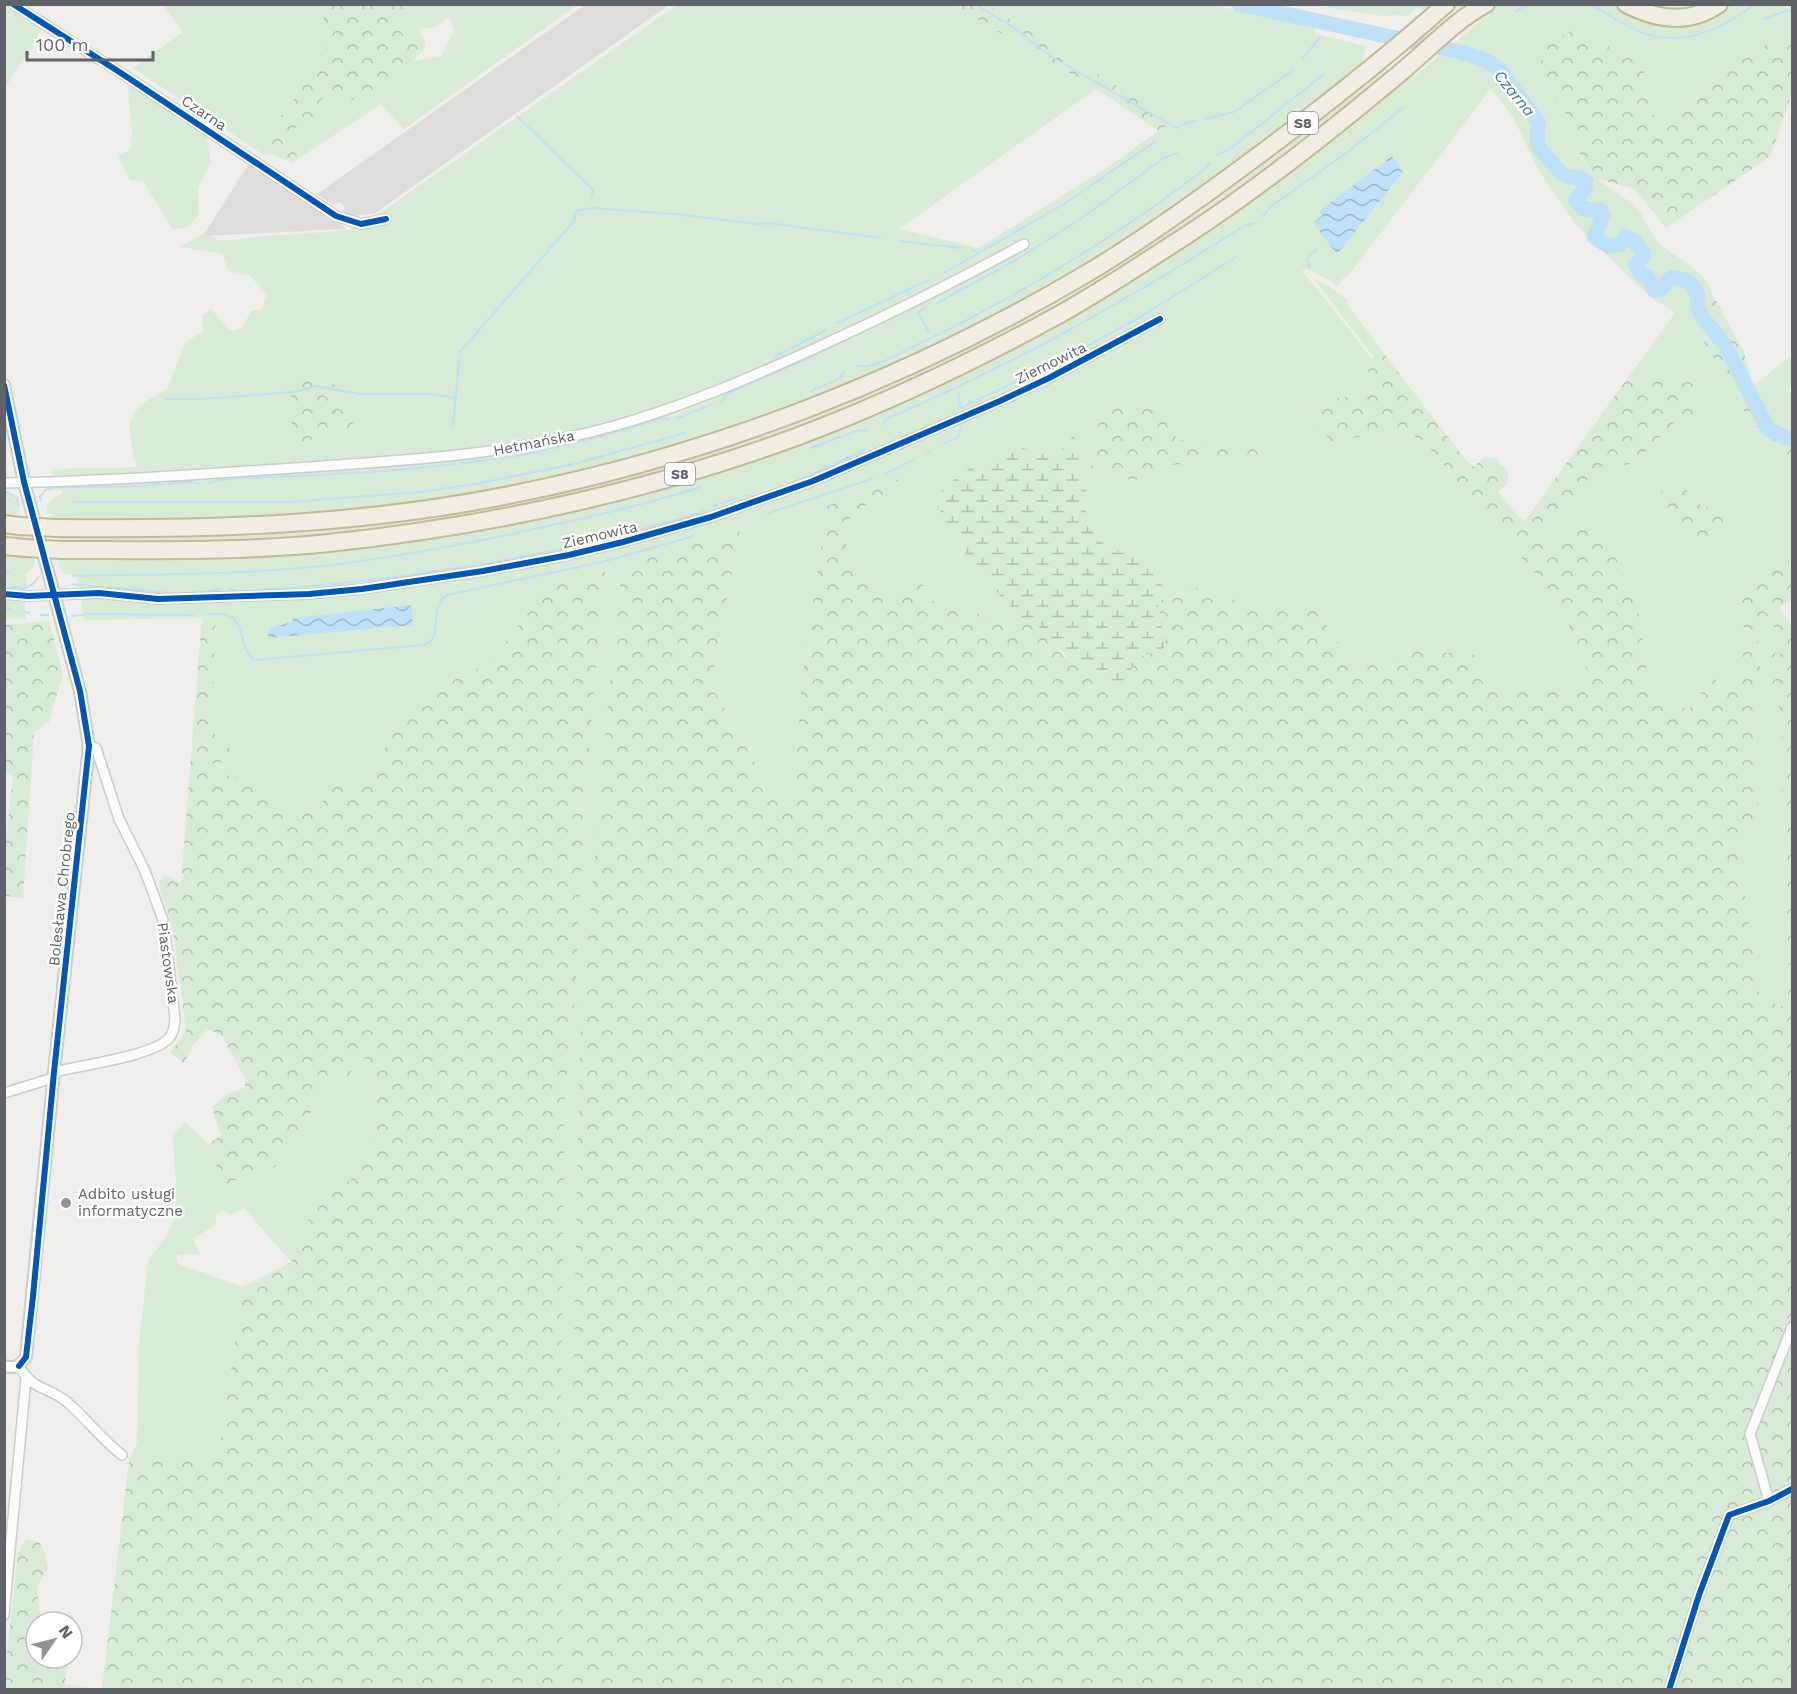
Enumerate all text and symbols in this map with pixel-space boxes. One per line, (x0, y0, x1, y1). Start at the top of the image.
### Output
scale bar (27, 24, 153, 62)
text: 100 m (36, 34, 89, 55)
water label: Czarna (1490, 66, 1539, 120)
street label: Czarna (178, 91, 230, 135)
road number: S8 (1288, 112, 1318, 134)
street label: Ziemowita (1013, 338, 1090, 388)
street label: Hetmańska (492, 426, 577, 460)
road number: S8 (665, 463, 695, 485)
street label: Ziemowita (561, 518, 640, 552)
street label: Bolesława Chrobrego (45, 811, 79, 967)
street label: Piastowska (153, 921, 183, 1005)
place label: Adbito usługi informatyczne (78, 1185, 183, 1220)
marker: Adbito usługi informatyczne (59, 1196, 73, 1210)
north arrow (24, 1610, 84, 1670)
text: N (55, 1621, 77, 1642)

